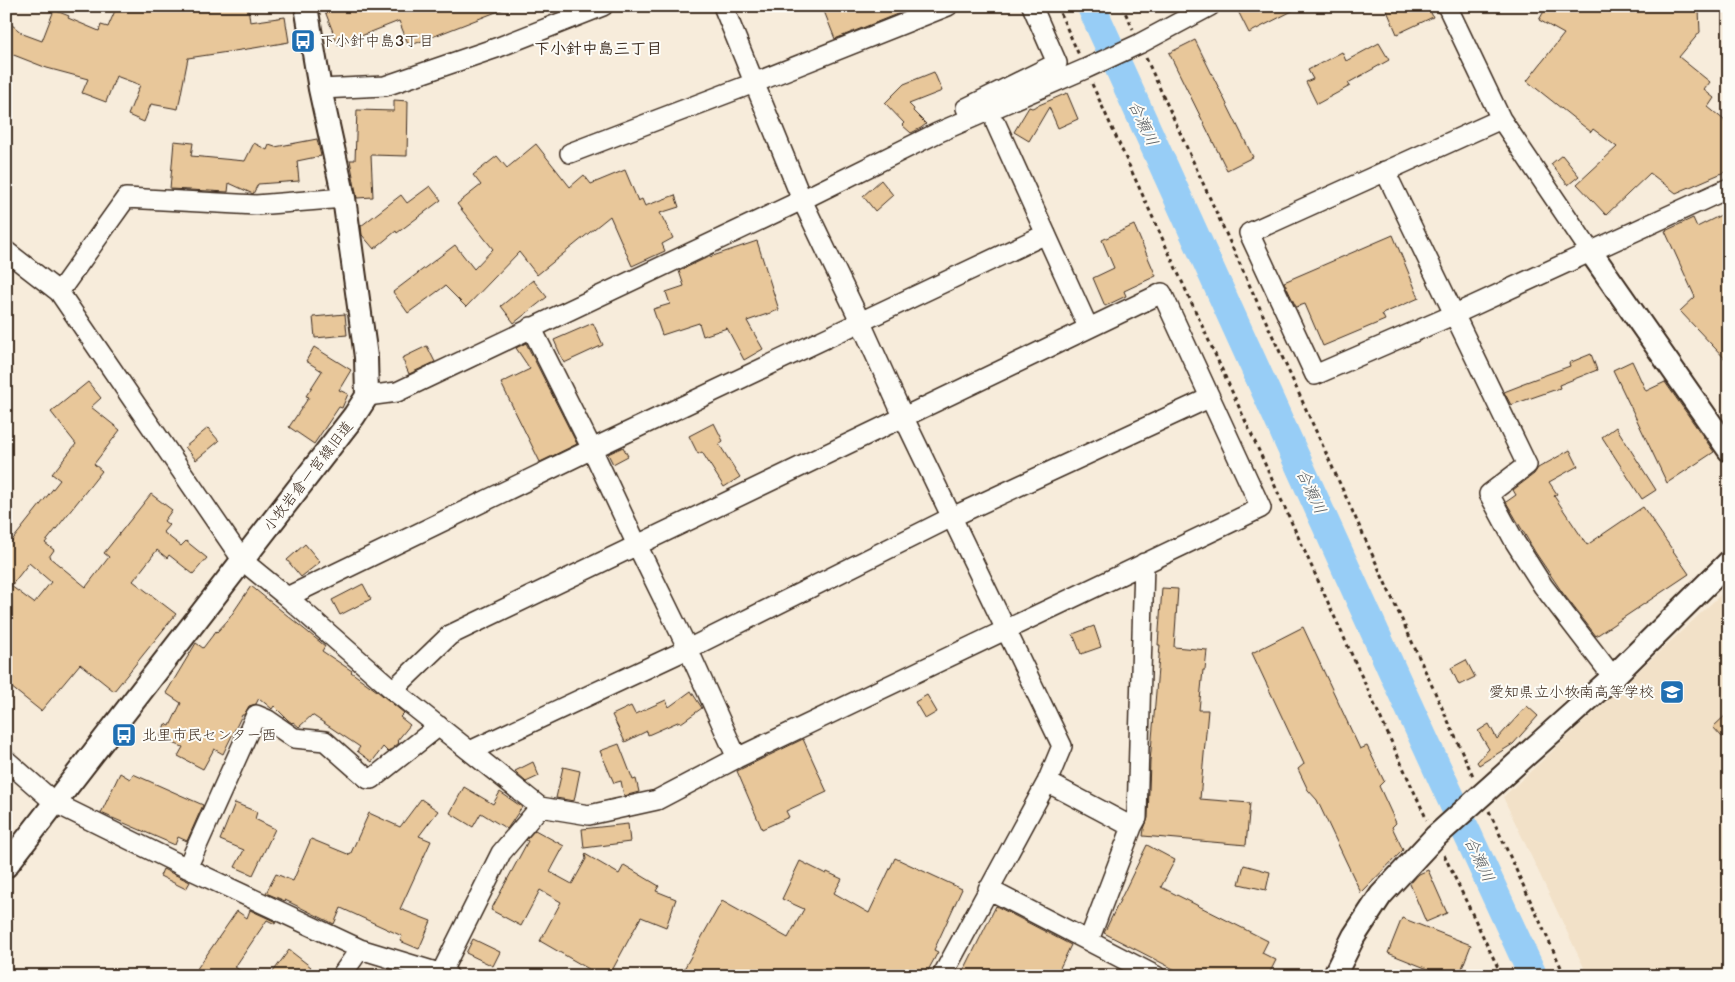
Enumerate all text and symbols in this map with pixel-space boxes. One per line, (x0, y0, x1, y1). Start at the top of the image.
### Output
bus stop icon: 下小針中島3丁目 (290, 28, 316, 54)
place label: 下小針中島3丁目 (320, 32, 434, 51)
district label: 下小針中島三丁目 (534, 40, 662, 59)
water label: 合瀬川 (1124, 98, 1161, 149)
street label: 小牧岩倉一宮線旧道 (259, 417, 357, 535)
water label: 合瀬川 (1292, 466, 1329, 517)
school or university icon: 愛知県立小牧南高等学校 (1659, 679, 1685, 705)
place label: 愛知県立小牧南高等学校 (1489, 683, 1654, 702)
bus stop icon: 北里市民センター西 (111, 722, 137, 748)
place label: 北里市民センター西 (142, 726, 276, 745)
water label: 合瀬川 (1460, 834, 1497, 885)

